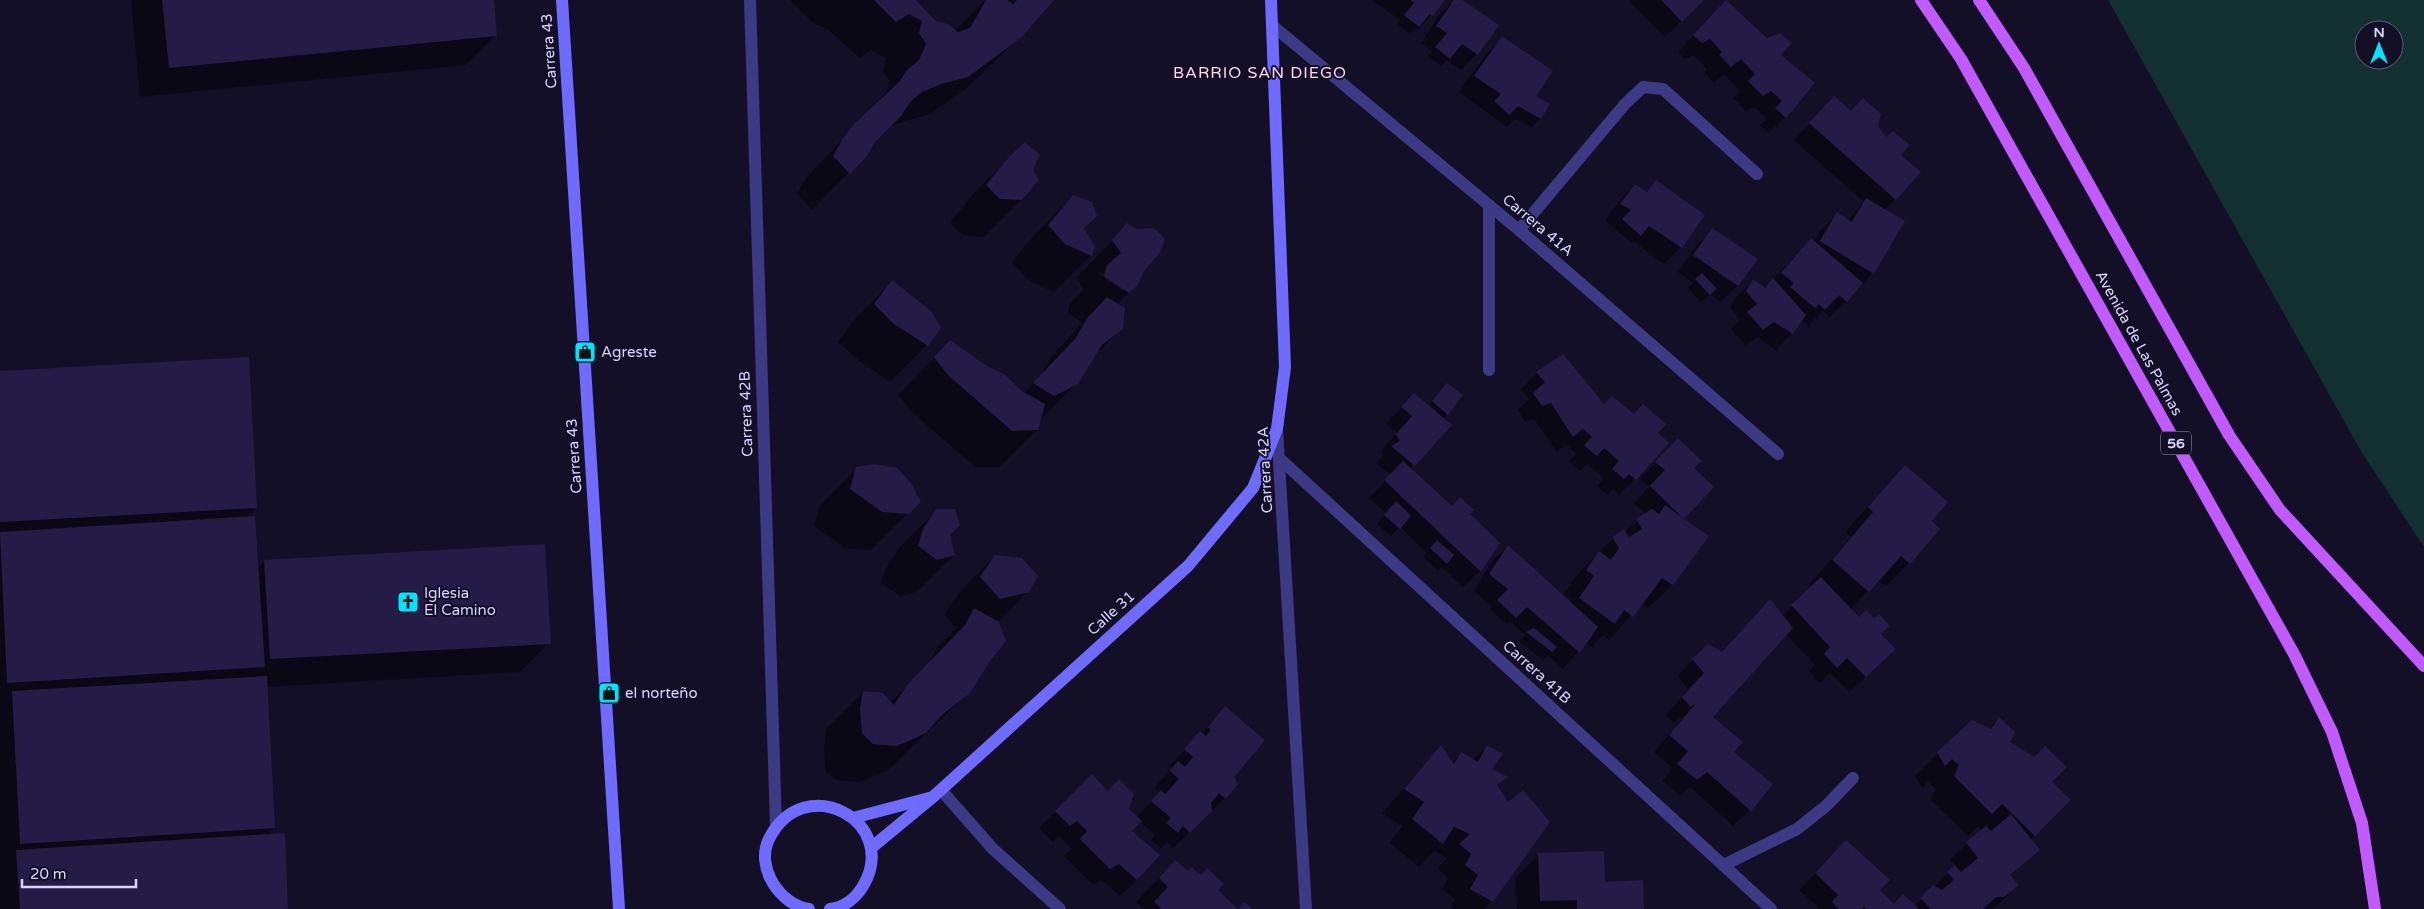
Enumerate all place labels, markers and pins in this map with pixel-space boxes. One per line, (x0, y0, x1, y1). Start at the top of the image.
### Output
shop icon: Agreste (573, 340, 597, 364)
place label: Agreste (601, 343, 657, 361)
place label: Iglesia El Camino (424, 584, 496, 619)
church icon: Iglesia El Camino (396, 590, 420, 614)
shop icon: el norteño (597, 681, 621, 705)
place label: el norteño (625, 684, 698, 702)

